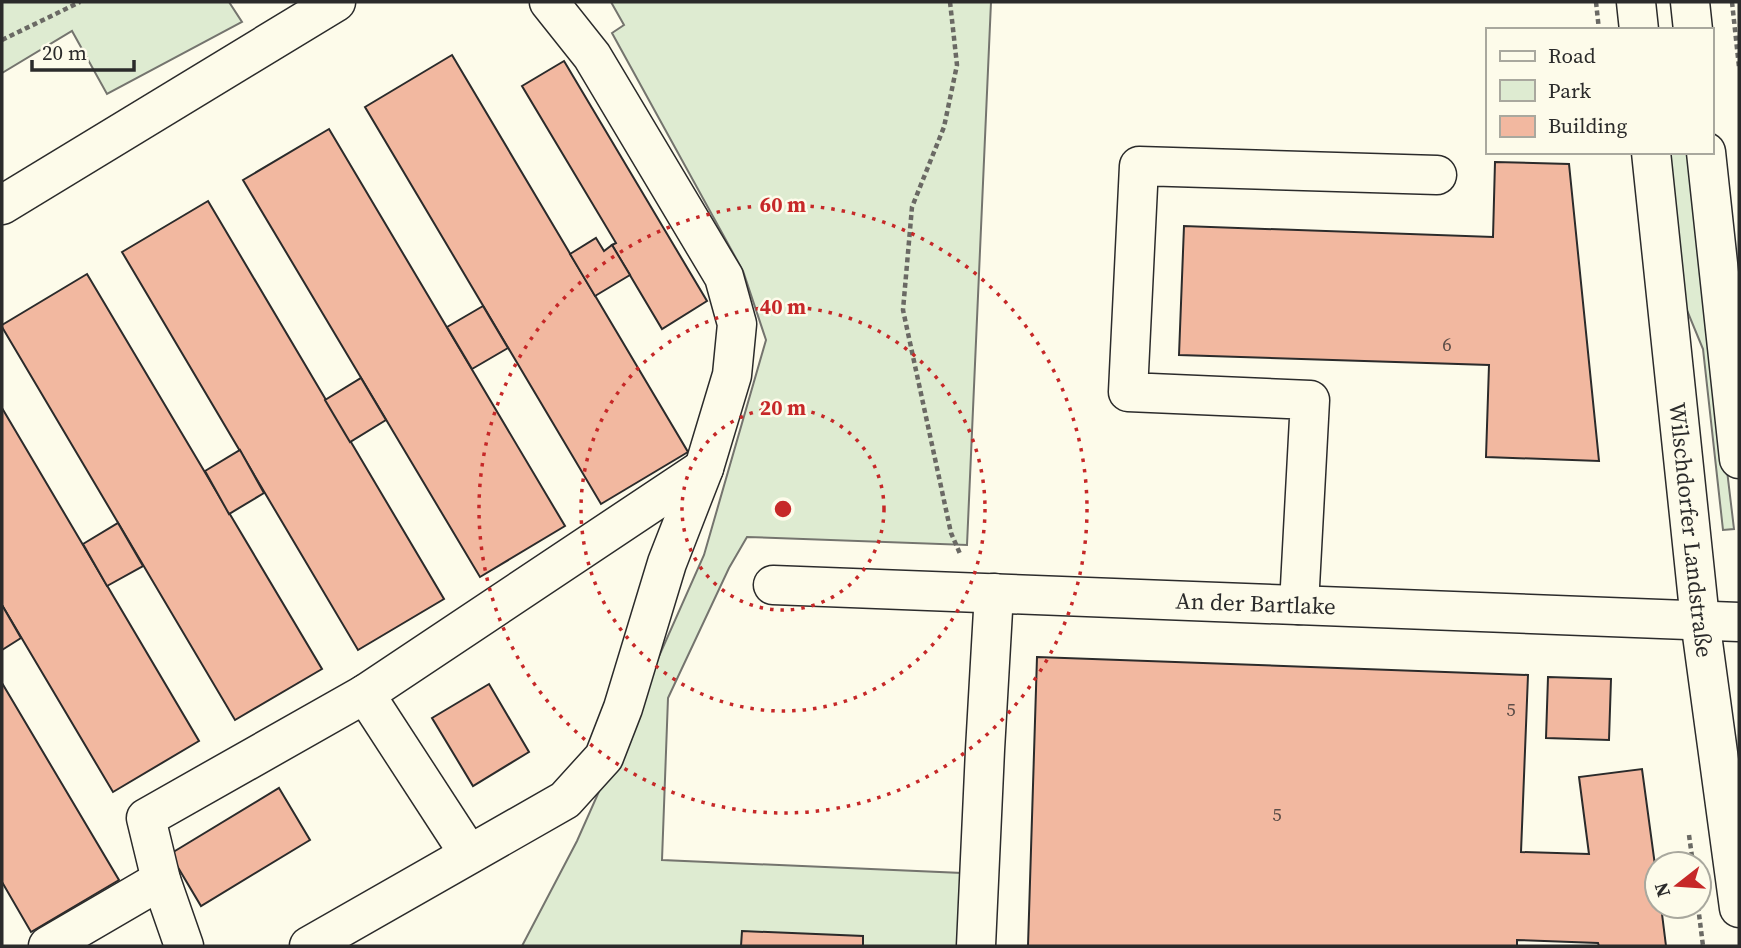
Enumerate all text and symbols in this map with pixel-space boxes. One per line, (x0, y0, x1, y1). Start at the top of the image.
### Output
scale bar (32, 28, 133, 72)
legend (1486, 28, 1713, 154)
text: 20 m (42, 38, 87, 67)
text: Road (1548, 41, 1596, 70)
text: Park (1548, 76, 1592, 105)
text: Building (1548, 111, 1627, 140)
text: 60 m (760, 190, 806, 219)
text: 40 m (760, 292, 806, 321)
house number: 6 (1442, 331, 1452, 357)
text: 20 m (760, 393, 806, 422)
street label: Wilschdorfer Landstraße (1661, 401, 1721, 660)
centre of rings (771, 497, 795, 521)
street label: An der Bartlake (1175, 584, 1336, 623)
house number: 5 (1506, 696, 1516, 722)
house number: 5 (1272, 801, 1282, 827)
north arrow (1643, 850, 1713, 920)
text: N (1647, 879, 1676, 900)

